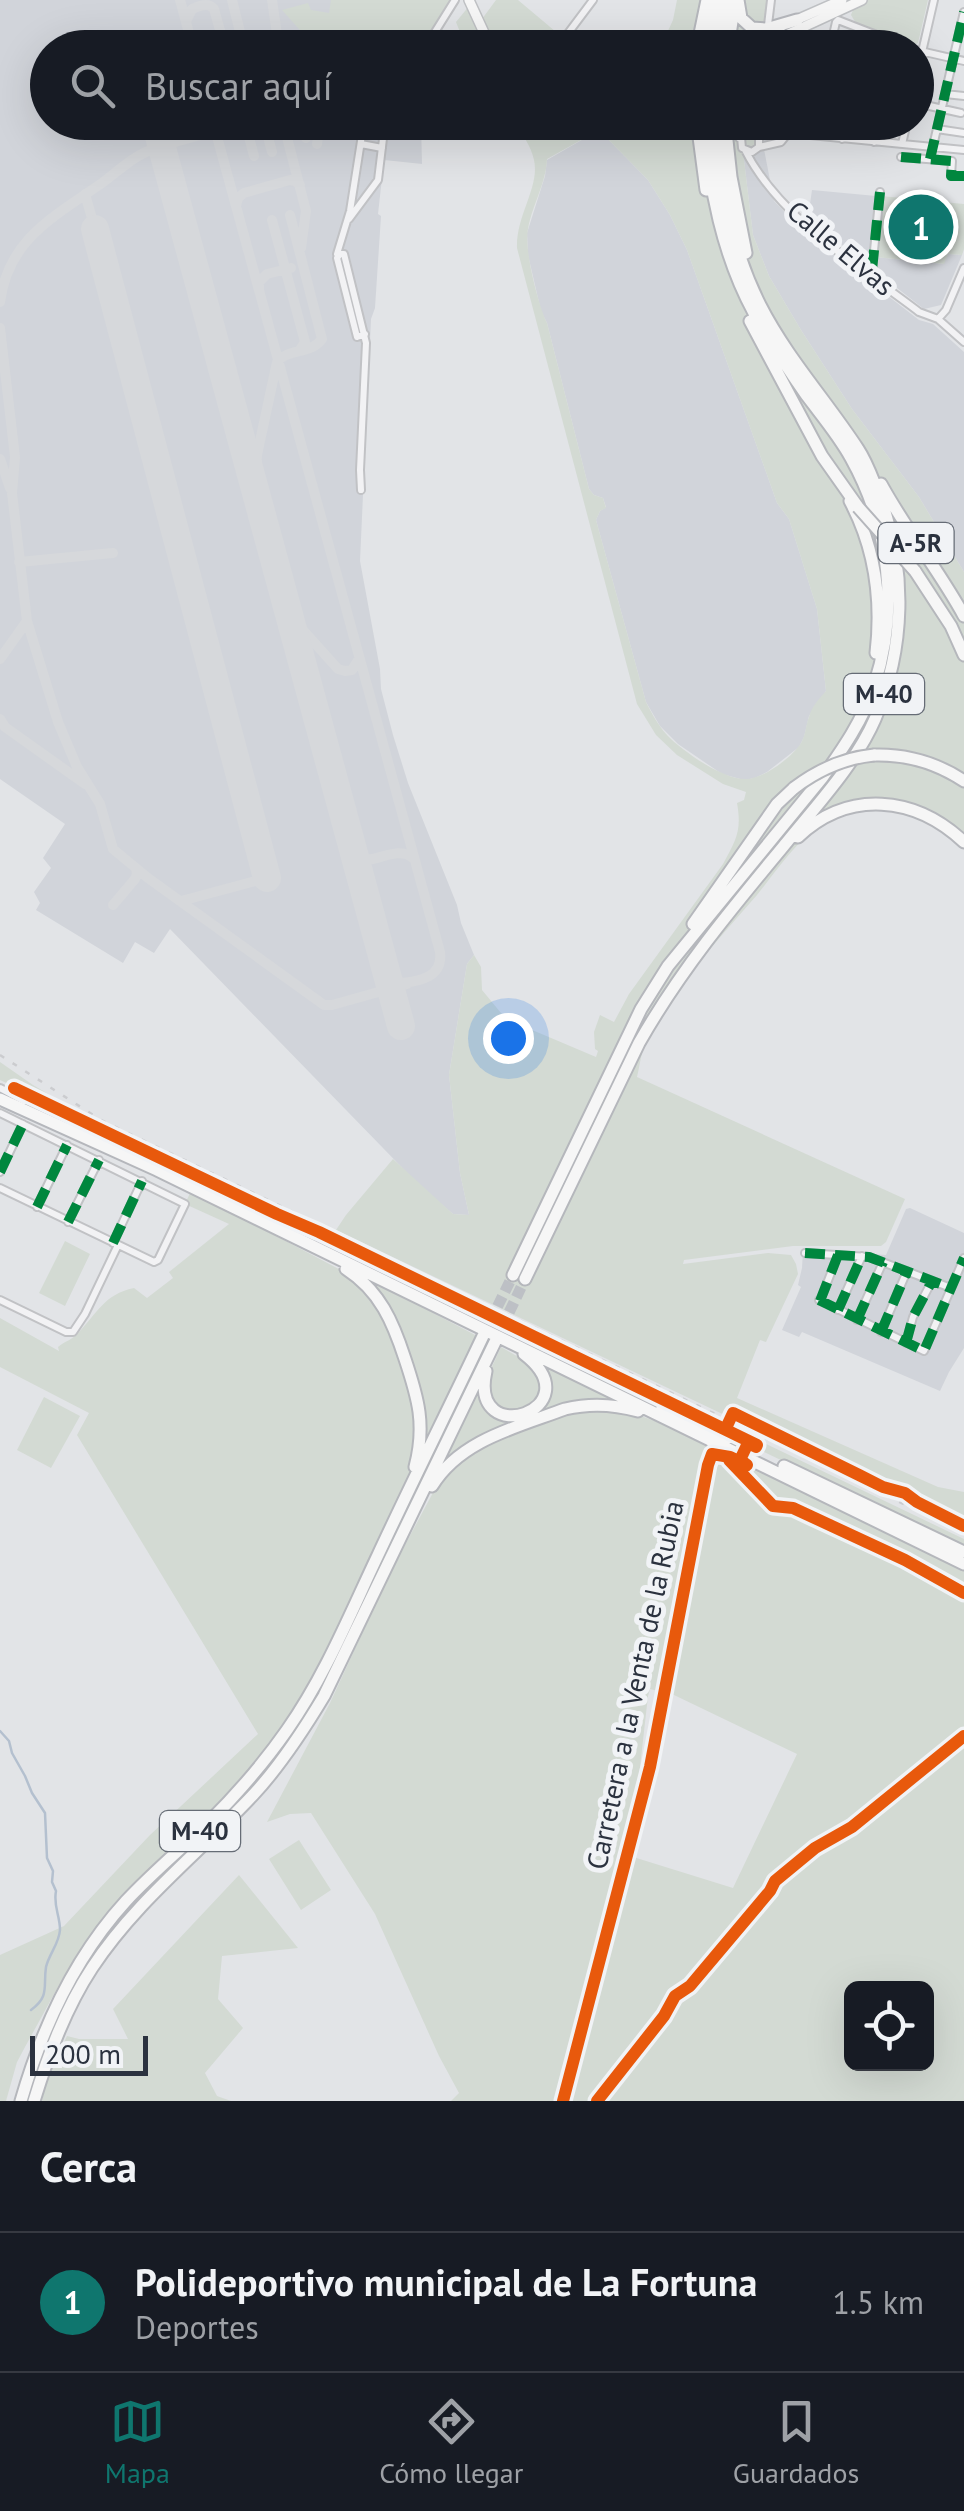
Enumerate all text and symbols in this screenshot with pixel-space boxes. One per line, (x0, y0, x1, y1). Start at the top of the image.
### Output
search box (30, 30, 934, 140)
icon: search (65, 58, 120, 113)
text: Buscar aquí (145, 61, 333, 110)
pin: 1 (888, 190, 954, 264)
street label: Calle Elvas (780, 192, 903, 304)
road number: A-5R (878, 523, 954, 563)
road number: M-40 (844, 674, 924, 714)
your location (483, 1013, 534, 1064)
street label: Carretera a la Venta de la Rubia (577, 1497, 692, 1873)
road number: M-40 (160, 1811, 240, 1851)
map controls (844, 1981, 934, 2071)
button: locate (844, 1981, 934, 2071)
scale bar (30, 2031, 148, 2076)
text: 200 m (45, 2035, 121, 2072)
text: Cerca (40, 2139, 137, 2194)
text: Polideportivo municipal de La Fortuna (135, 2257, 757, 2306)
text: 1 (63, 2281, 82, 2323)
text: 1.5 km (832, 2281, 924, 2323)
text: Deportes (135, 2306, 259, 2348)
tab: Mapa (105, 2394, 170, 2491)
tab: Cómo llegar (379, 2394, 523, 2491)
tab: Guardados (733, 2394, 859, 2491)

